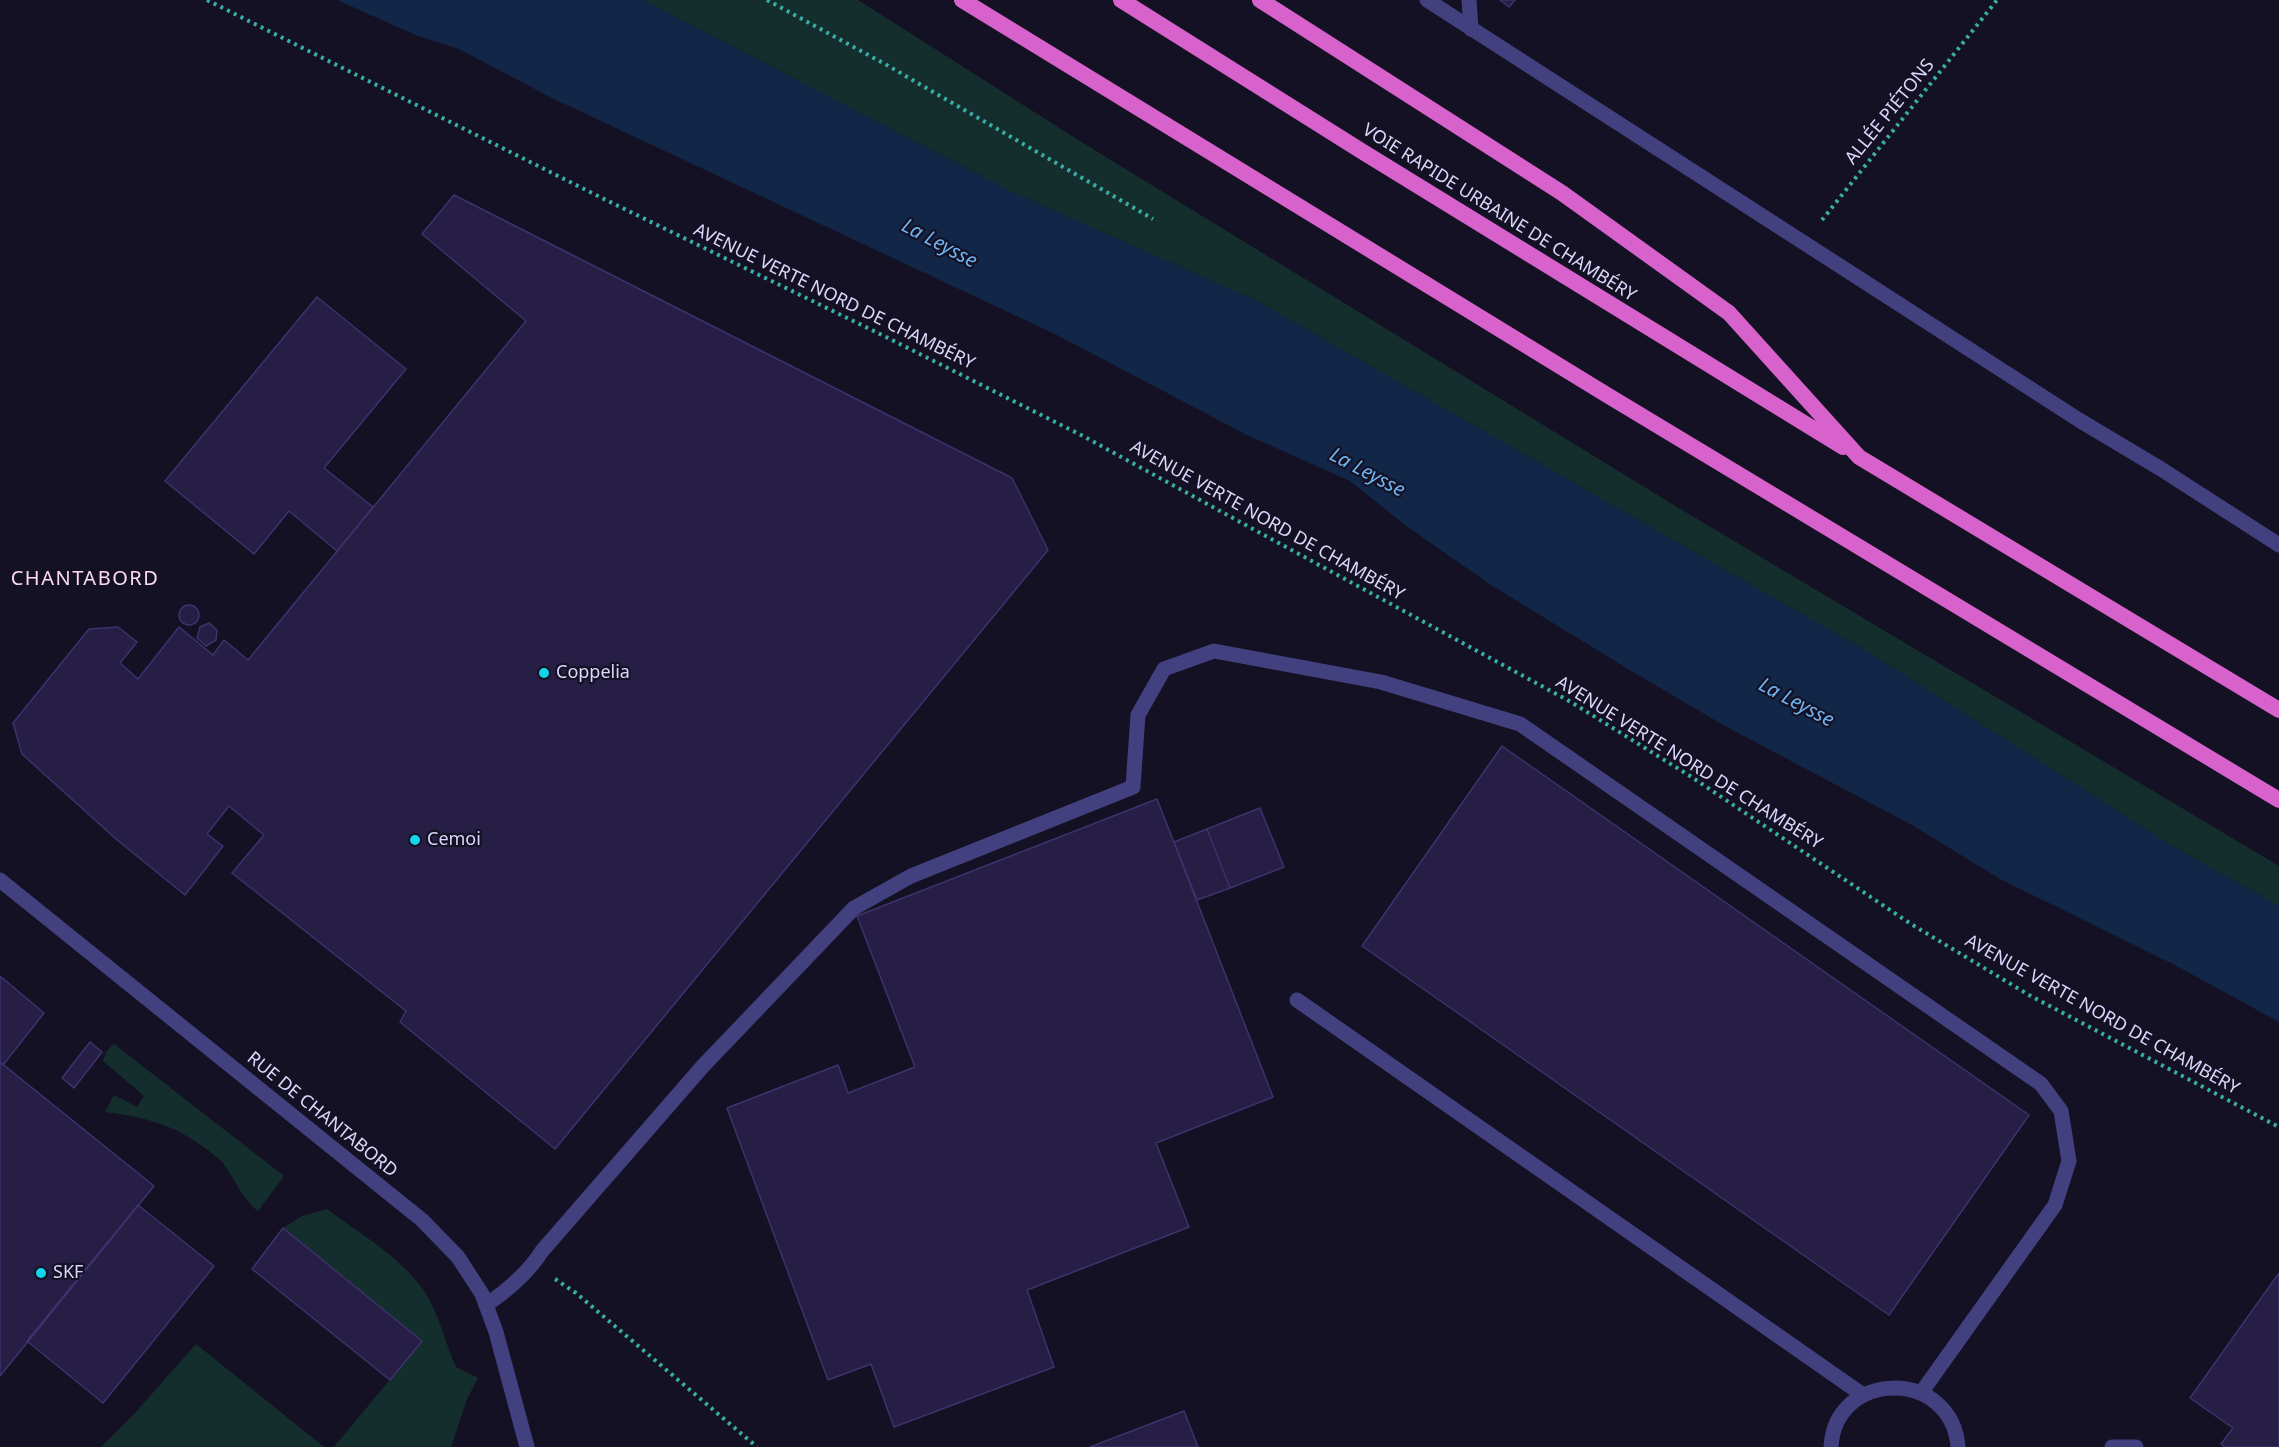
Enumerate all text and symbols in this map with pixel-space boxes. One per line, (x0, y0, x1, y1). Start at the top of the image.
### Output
street label: ALLÉE PIÉTONS (1841, 55, 1939, 169)
street label: VOIE RAPIDE URBAINE DE CHAMBÉRY (1358, 119, 1640, 307)
water label: La Leysse (897, 214, 981, 274)
street label: AVENUE VERTE NORD DE CHAMBÉRY (690, 219, 978, 375)
street label: AVENUE VERTE NORD DE CHAMBÉRY (1126, 436, 1408, 606)
water label: La Leysse (1325, 443, 1409, 503)
district label: CHANTABORD (11, 567, 159, 591)
place label: Coppelia (556, 662, 630, 684)
marker: Coppelia (537, 666, 551, 680)
street label: AVENUE VERTE NORD DE CHAMBÉRY (1552, 672, 1826, 854)
water label: La Leysse (1754, 673, 1838, 733)
place label: Cemoi (427, 829, 481, 851)
marker: Cemoi (408, 833, 422, 847)
street label: AVENUE VERTE NORD DE CHAMBÉRY (1961, 930, 2243, 1100)
street label: RUE DE CHANTABORD (242, 1048, 402, 1182)
place label: SKF (53, 1262, 83, 1284)
marker: SKF (34, 1266, 48, 1280)

